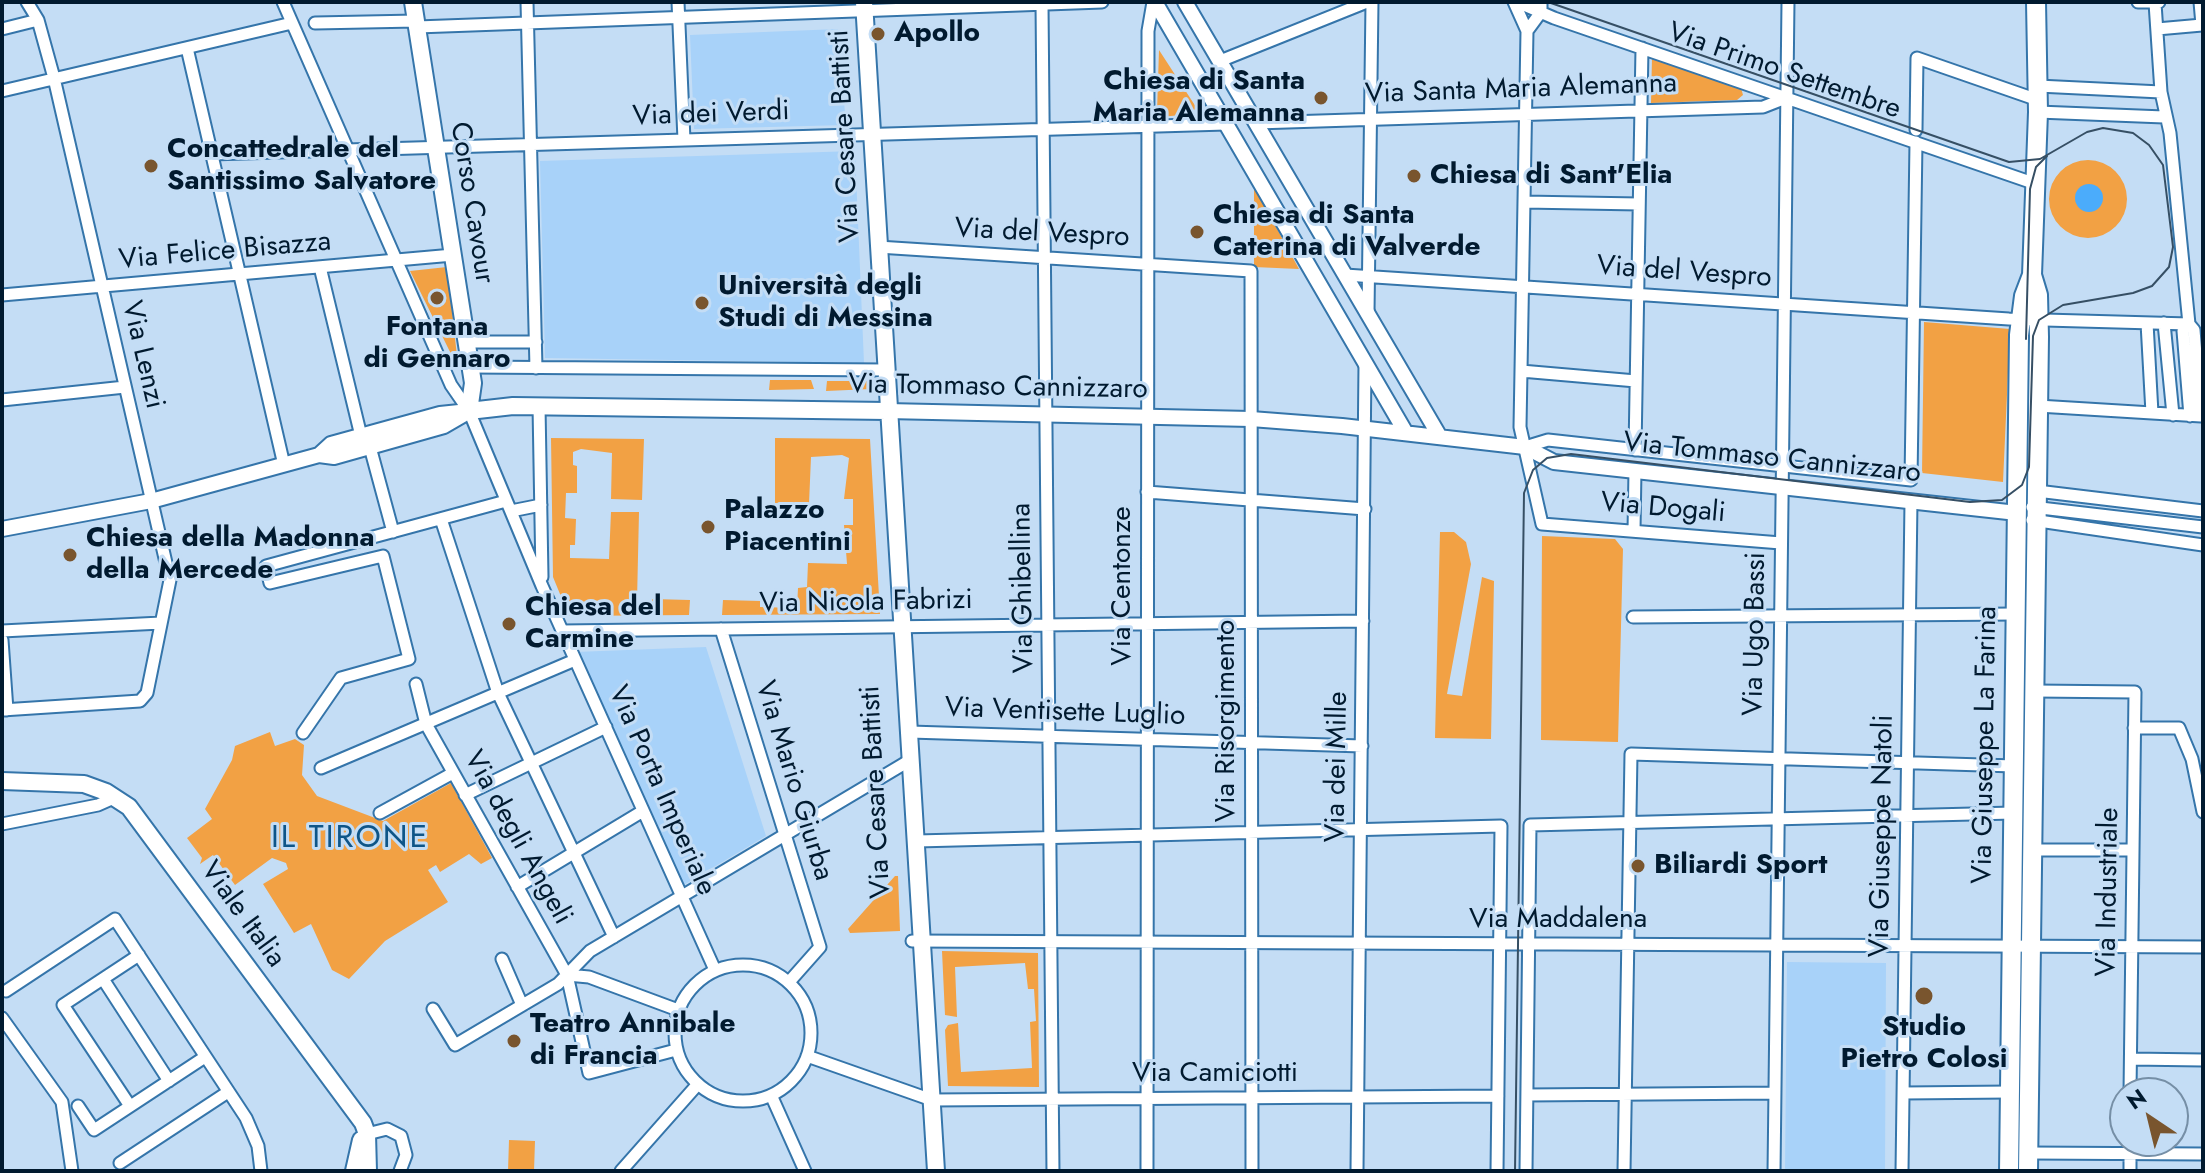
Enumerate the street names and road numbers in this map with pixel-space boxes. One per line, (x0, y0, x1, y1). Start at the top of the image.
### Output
street label: Via Primo Settembre (1663, 16, 1905, 128)
street label: Via Cesare Battisti (824, 29, 868, 243)
street label: Via Santa Maria Alemanna (1364, 68, 1678, 112)
street label: Via dei Verdi (632, 95, 790, 135)
street label: Corso Cavour (442, 120, 500, 286)
street label: Via del Vespro (954, 213, 1130, 255)
street label: Via Felice Bisazza (118, 226, 332, 278)
street label: Via del Vespro (1595, 250, 1773, 296)
street label: Via Lenzi (113, 298, 171, 412)
street label: Via Tommaso Cannizzaro (848, 369, 1148, 407)
street label: Via Tommaso Cannizzaro (1622, 427, 1922, 491)
street label: Via Dogali (1599, 487, 1727, 531)
street label: Via Ghibellina (1006, 503, 1042, 673)
street label: Via Centonze (1106, 506, 1140, 666)
street label: Via Ugo Bassi (1738, 552, 1774, 716)
street label: Via Nicola Fabrizi (759, 584, 973, 622)
street label: Via Giuseppe La Farina (1967, 606, 2005, 884)
street label: Via Risorgimento (1210, 620, 1244, 822)
street label: Via Mario Giurba (747, 677, 839, 885)
street label: Via Porta Imperiale (600, 681, 722, 901)
street label: Via Cesare Battisti (855, 685, 899, 899)
street label: Via dei Mille (1320, 691, 1356, 843)
street label: Via Ventisette Luglio (944, 692, 1186, 734)
street label: Via Giuseppe Natoli (1864, 714, 1902, 958)
street label: Via degli Angeli (455, 745, 579, 931)
street label: Via Industriale (2091, 807, 2127, 977)
street label: Viale Italia (192, 855, 292, 975)
street label: Via Maddalena (1469, 903, 1647, 937)
street label: Via Camiciotti (1132, 1057, 1298, 1091)

